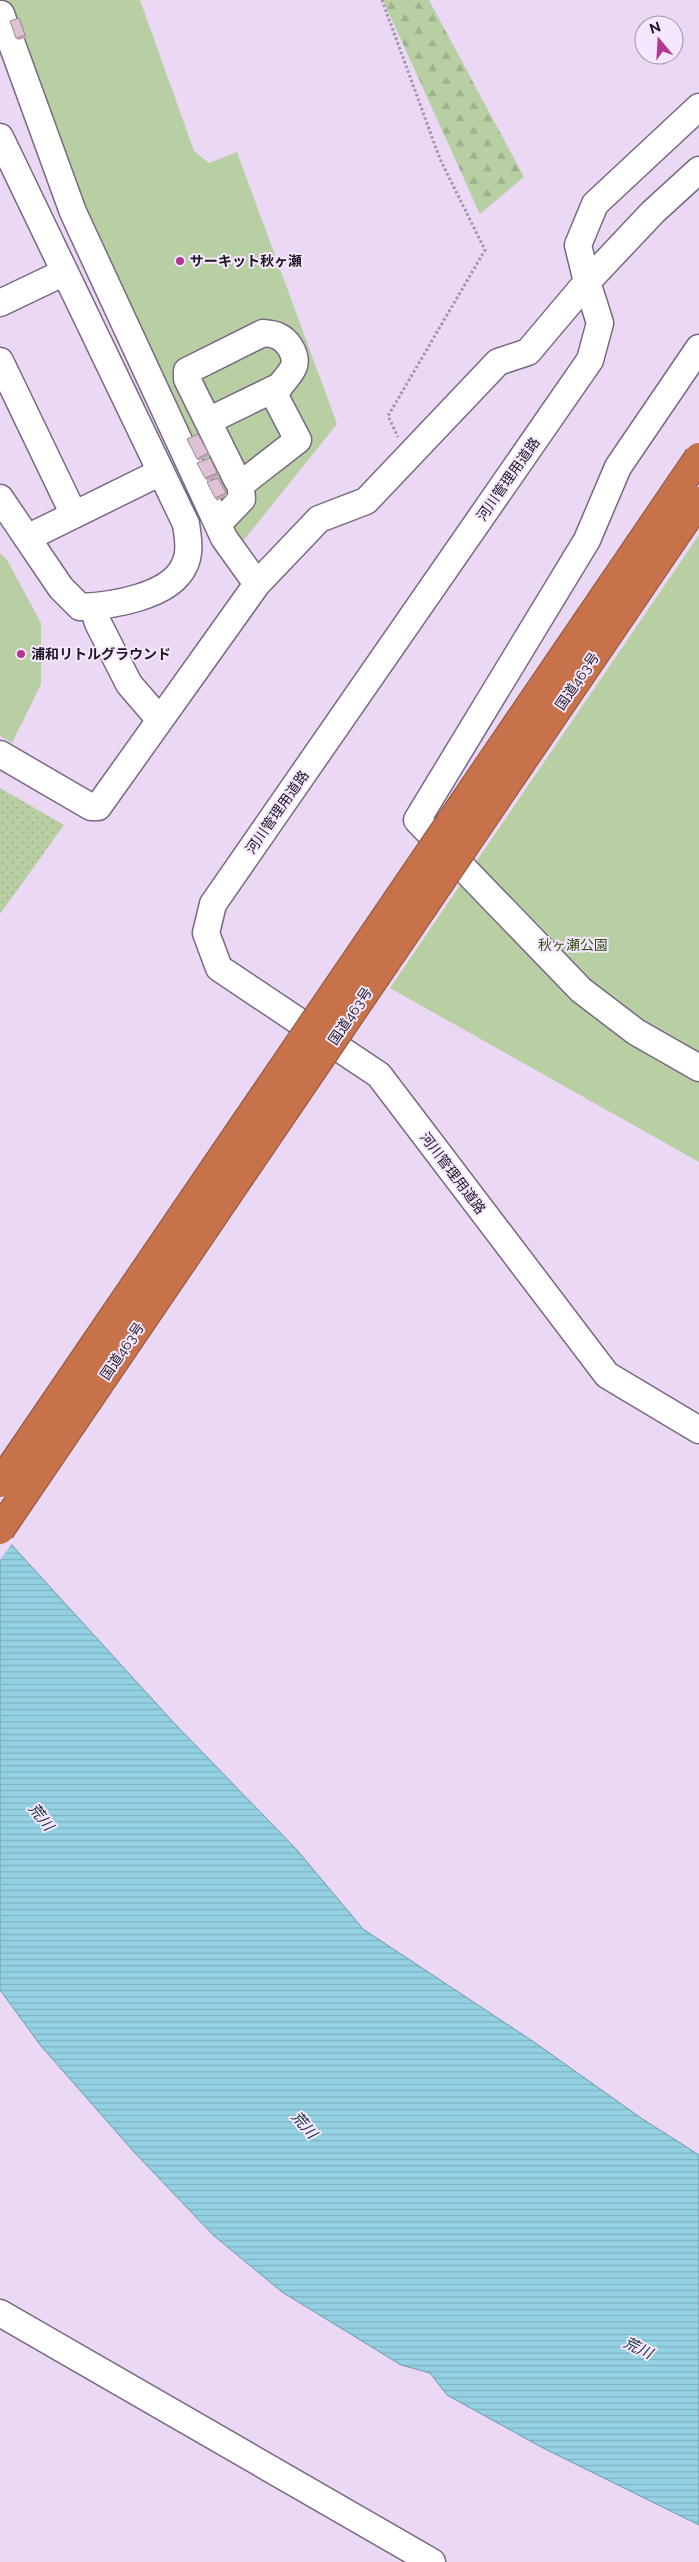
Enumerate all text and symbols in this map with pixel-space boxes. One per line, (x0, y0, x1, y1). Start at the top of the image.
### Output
north arrow (634, 15, 684, 65)
text: N (647, 18, 663, 37)
place label: サーキット秋ヶ瀬 (190, 253, 302, 269)
marker: サーキット秋ヶ瀬 (174, 255, 186, 267)
street label: 河川管理用道路 (473, 434, 543, 524)
place label: 浦和リトルグラウンド (31, 646, 171, 662)
marker: 浦和リトルグラウンド (15, 648, 27, 660)
street label: 国道463号 (552, 649, 602, 713)
street label: 河川管理用道路 (242, 767, 312, 857)
park label: 秋ヶ瀬公園 (538, 937, 608, 953)
street label: 国道463号 (325, 984, 375, 1048)
street label: 河川管理用道路 (417, 1129, 489, 1217)
street label: 国道463号 (97, 1319, 147, 1383)
water label: 荒川 (25, 1800, 59, 1836)
water label: 荒川 (287, 2108, 322, 2144)
water label: 荒川 (621, 2333, 657, 2364)

